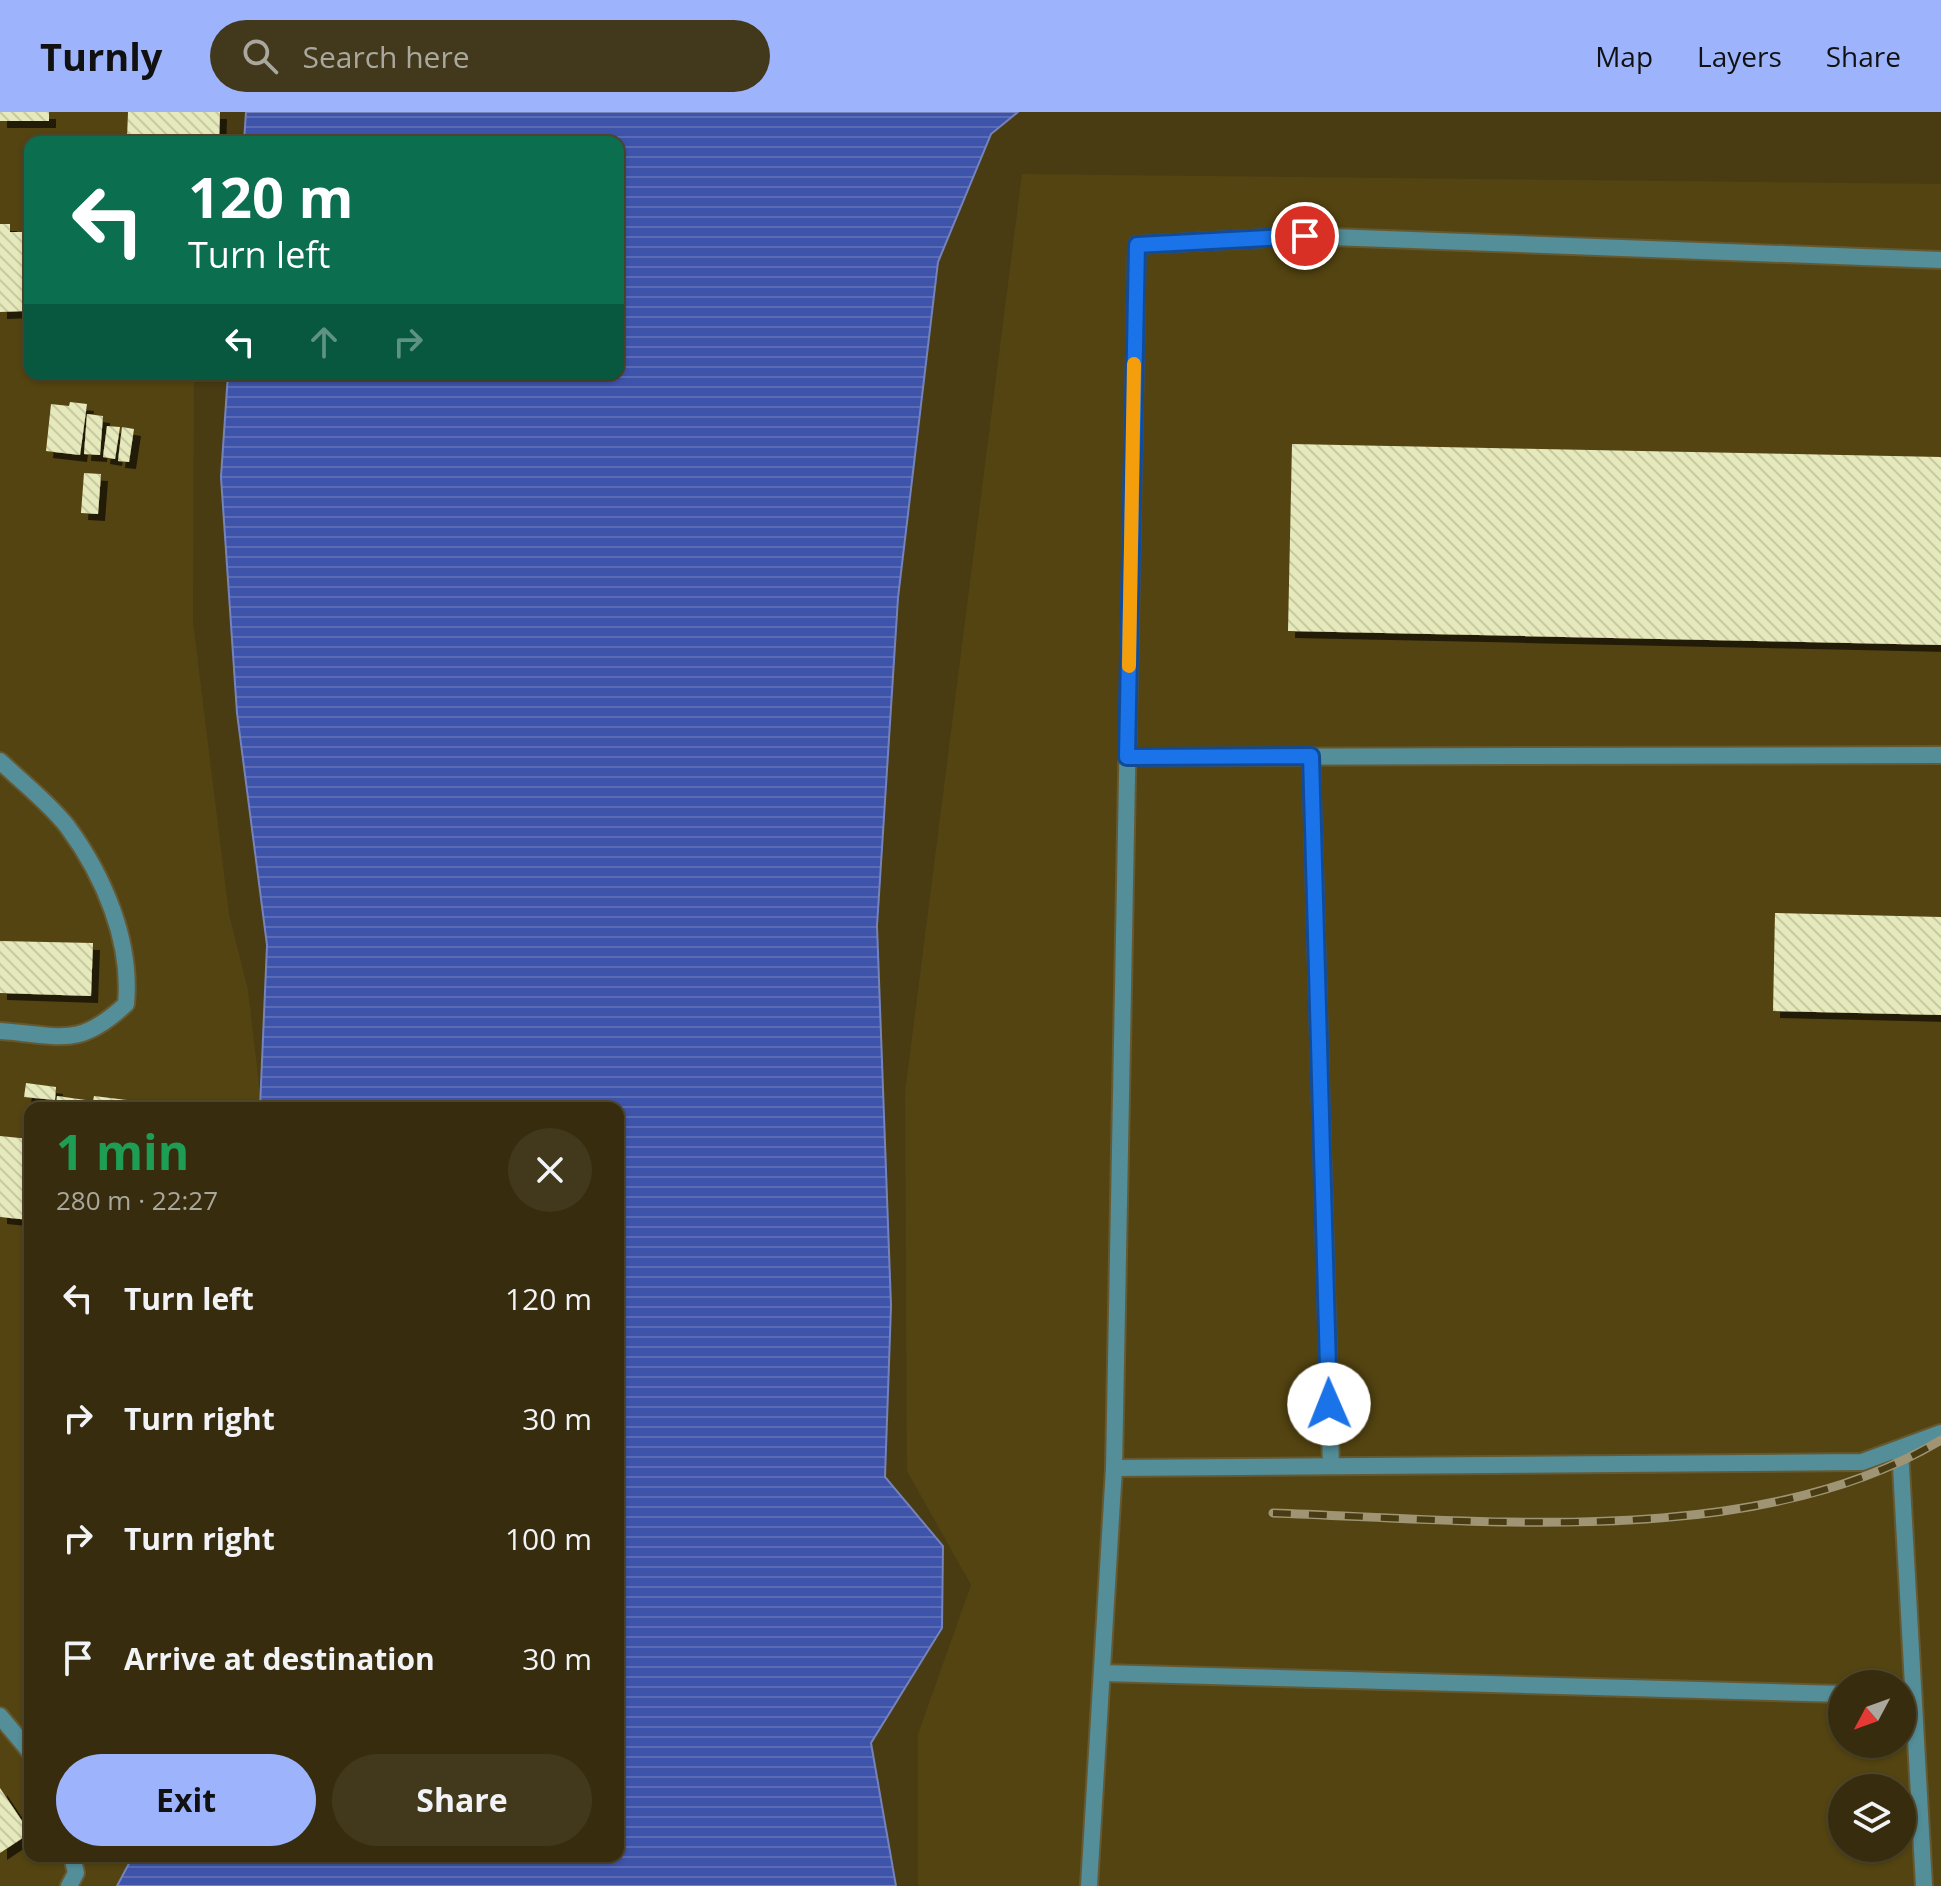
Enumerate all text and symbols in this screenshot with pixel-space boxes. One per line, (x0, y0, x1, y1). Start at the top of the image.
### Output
search box (210, 20, 770, 92)
text: Turnly (40, 30, 162, 82)
icon: search (238, 34, 282, 78)
text: Search here (302, 36, 470, 77)
text: Map (1595, 37, 1653, 75)
text: Layers (1697, 37, 1782, 75)
text: Share (1826, 37, 1901, 75)
text: 120 m (188, 158, 354, 234)
icon: left (56, 168, 160, 272)
pin (1271, 202, 1339, 270)
icon: arrive (1283, 214, 1327, 258)
text: Turn left (188, 230, 330, 279)
icon: left (218, 320, 262, 364)
icon: ahead (302, 320, 346, 364)
icon: right (386, 320, 430, 364)
text: 1 min (56, 1119, 189, 1184)
button: close (508, 1128, 592, 1212)
text: 280 m · 22:27 (56, 1182, 218, 1218)
icon: left (56, 1276, 100, 1320)
text: Turn left (124, 1278, 254, 1319)
text: 120 m (505, 1278, 592, 1319)
position arrow (1287, 1362, 1371, 1446)
icon: right (56, 1396, 100, 1440)
text: Turn right (124, 1398, 275, 1439)
text: 30 m (522, 1398, 592, 1439)
icon: right (56, 1516, 100, 1560)
text: Turn right (124, 1518, 275, 1559)
text: 100 m (505, 1518, 592, 1559)
icon: arrive (56, 1636, 100, 1680)
text: Arrive at destination (124, 1638, 435, 1679)
text: 30 m (522, 1638, 592, 1679)
north arrow (1828, 1670, 1916, 1758)
map controls (1828, 1670, 1916, 1862)
button: Exit (56, 1754, 316, 1846)
button: Share (332, 1754, 592, 1846)
button: layers (1828, 1774, 1916, 1862)

